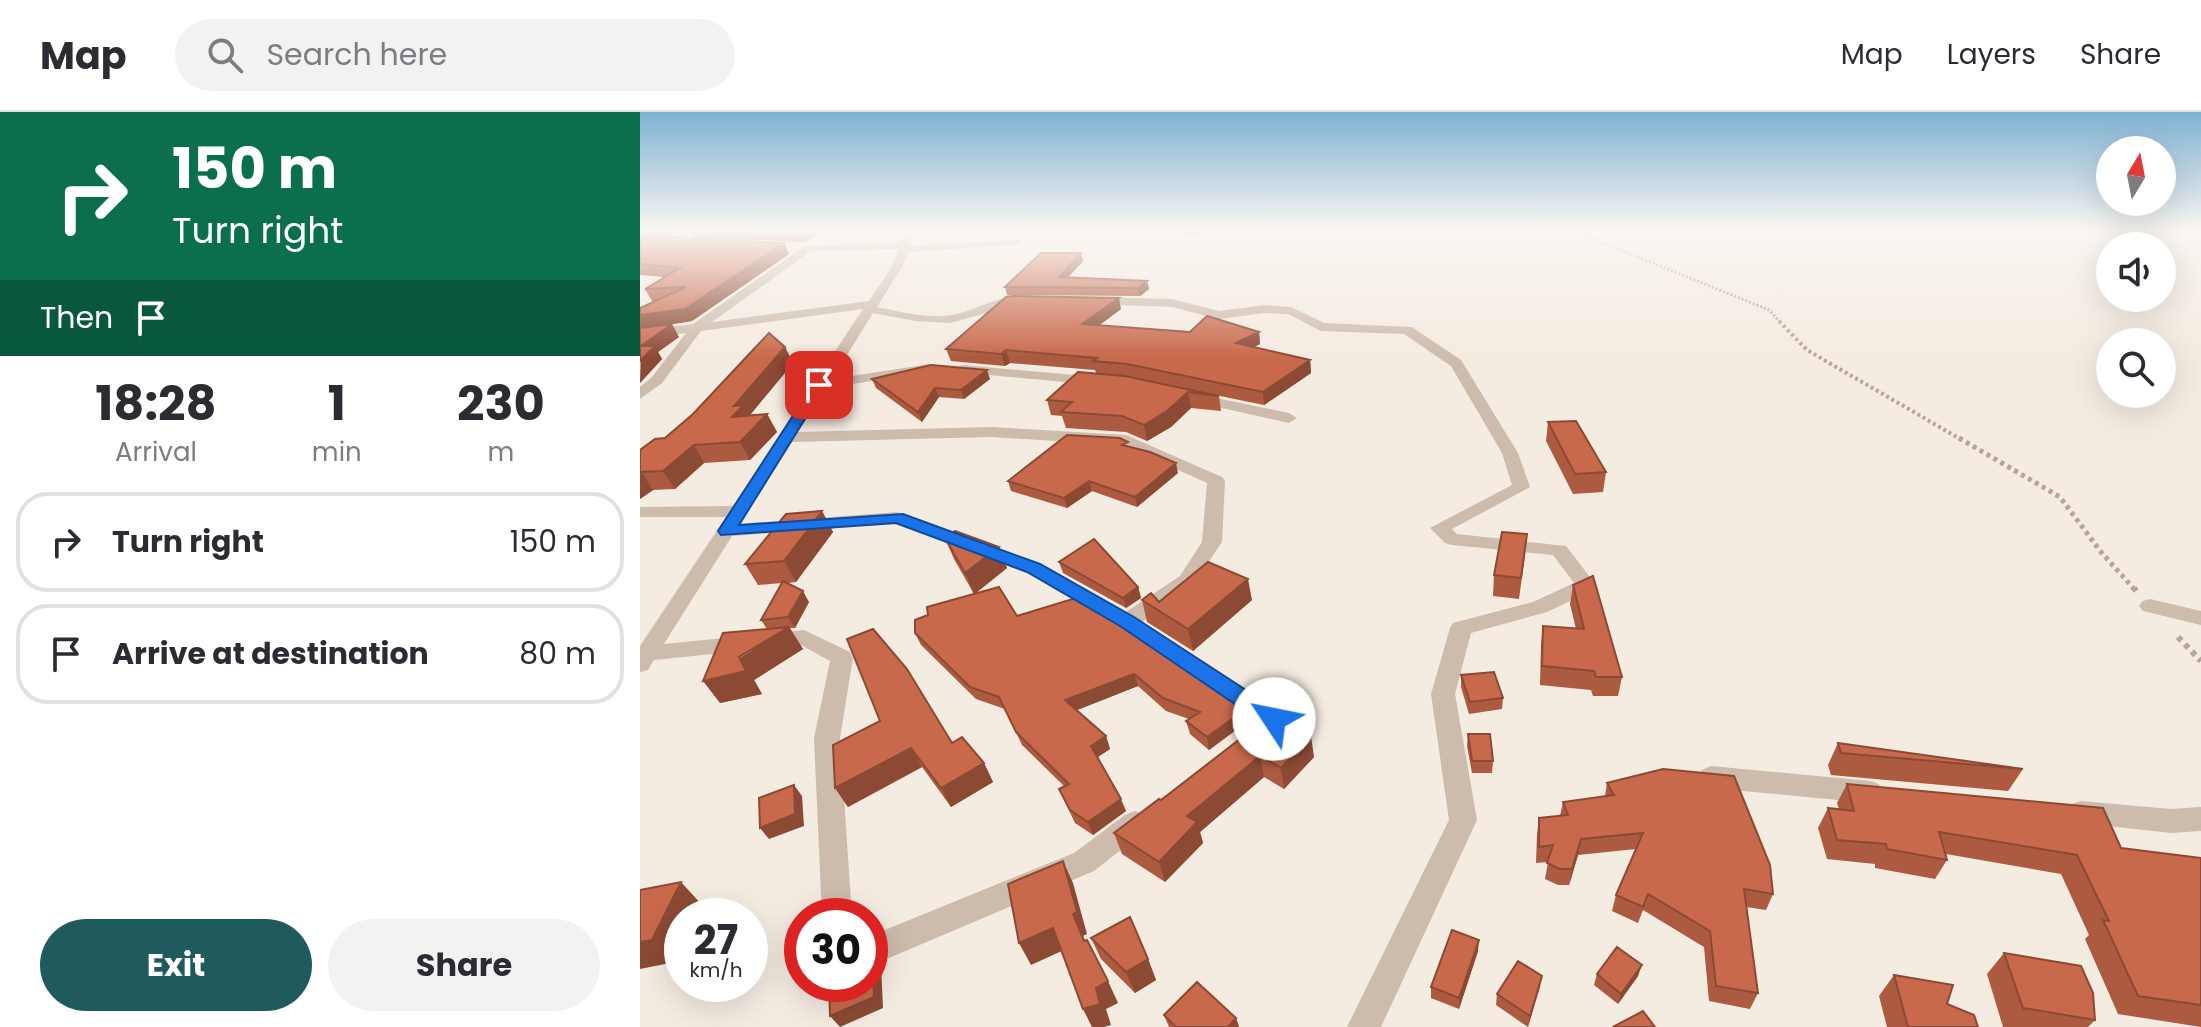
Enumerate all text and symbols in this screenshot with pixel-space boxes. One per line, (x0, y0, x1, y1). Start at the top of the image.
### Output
search box (175, 19, 735, 91)
text: Map (40, 29, 127, 82)
icon: search (203, 33, 247, 77)
text: Search here (267, 33, 447, 76)
text: Map (1841, 35, 1903, 74)
text: Layers (1947, 35, 2036, 74)
text: Share (2080, 35, 2161, 74)
text: 150 m (172, 129, 337, 208)
north arrow (2096, 136, 2176, 216)
map controls (2096, 136, 2176, 408)
icon: right (40, 144, 144, 248)
text: Turn right (172, 205, 343, 256)
button: sound (2096, 232, 2176, 312)
text: Then (40, 296, 113, 339)
icon: arrive (129, 296, 173, 340)
button: search (2096, 328, 2176, 408)
pin (785, 351, 853, 419)
icon: arrive (797, 363, 841, 407)
text: 18:28 (95, 370, 217, 437)
text: 1 (328, 370, 346, 437)
text: 230 (457, 370, 545, 437)
text: Arrival (115, 434, 197, 470)
text: min (312, 434, 362, 470)
text: m (487, 434, 514, 470)
icon: right (44, 520, 88, 564)
text: Turn right (112, 520, 264, 563)
text: 150 m (510, 520, 596, 563)
icon: arrive (44, 632, 88, 676)
text: Arrive at destination (112, 632, 429, 675)
text: 80 m (519, 632, 596, 675)
position arrow (1232, 677, 1316, 761)
speed limit sign: 30 (784, 898, 888, 1002)
text: 27 (694, 912, 738, 968)
button: Exit (40, 919, 312, 1011)
button: Share (328, 919, 600, 1011)
text: km/h (689, 956, 743, 984)

